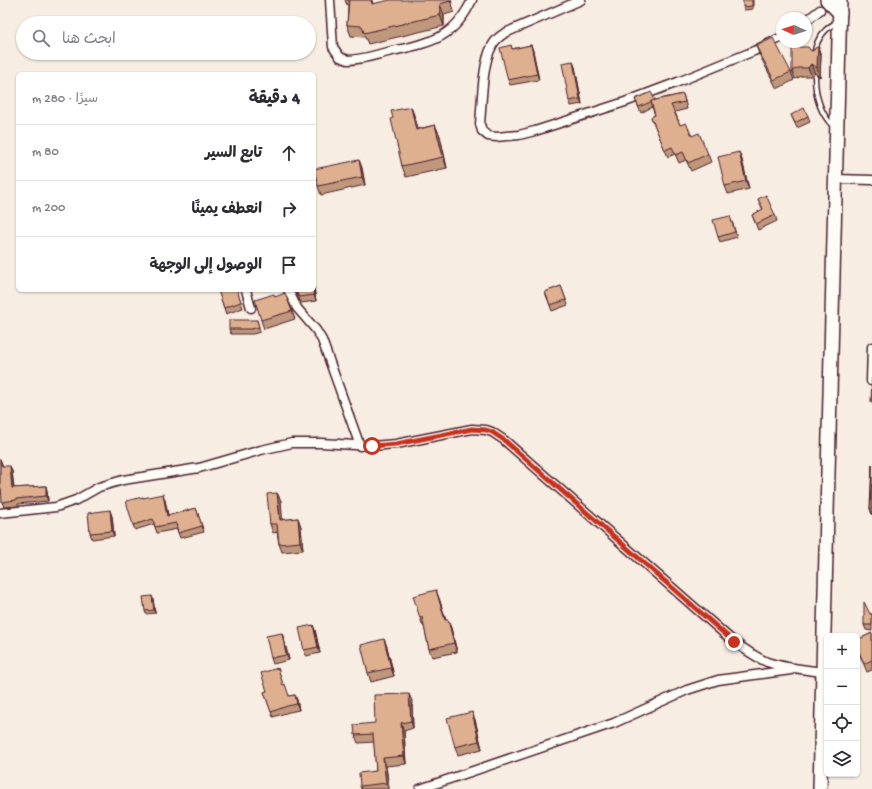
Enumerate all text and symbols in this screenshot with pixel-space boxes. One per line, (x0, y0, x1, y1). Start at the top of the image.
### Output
north arrow (776, 12, 812, 48)
search box (16, 16, 316, 60)
icon: search (30, 27, 52, 49)
text: ابحث هنا (62, 31, 116, 49)
text: 4 دقيقة (249, 90, 300, 110)
text: سيرًا · 280 m (32, 92, 98, 107)
icon: ahead (278, 142, 300, 164)
text: 80 m (32, 145, 59, 160)
text: تابع السير (205, 145, 262, 163)
icon: right (278, 198, 300, 220)
text: 200 m (32, 201, 65, 216)
text: انعطف يمينًا (191, 201, 262, 219)
icon: arrive (278, 254, 300, 276)
text: الوصول إلى الوجهة (149, 257, 262, 275)
route start (363, 437, 381, 455)
route end (725, 633, 743, 651)
map controls (824, 633, 860, 777)
button: + (824, 633, 860, 669)
button: − (824, 669, 860, 705)
button: locate (824, 705, 860, 741)
button: layers (824, 741, 860, 777)

